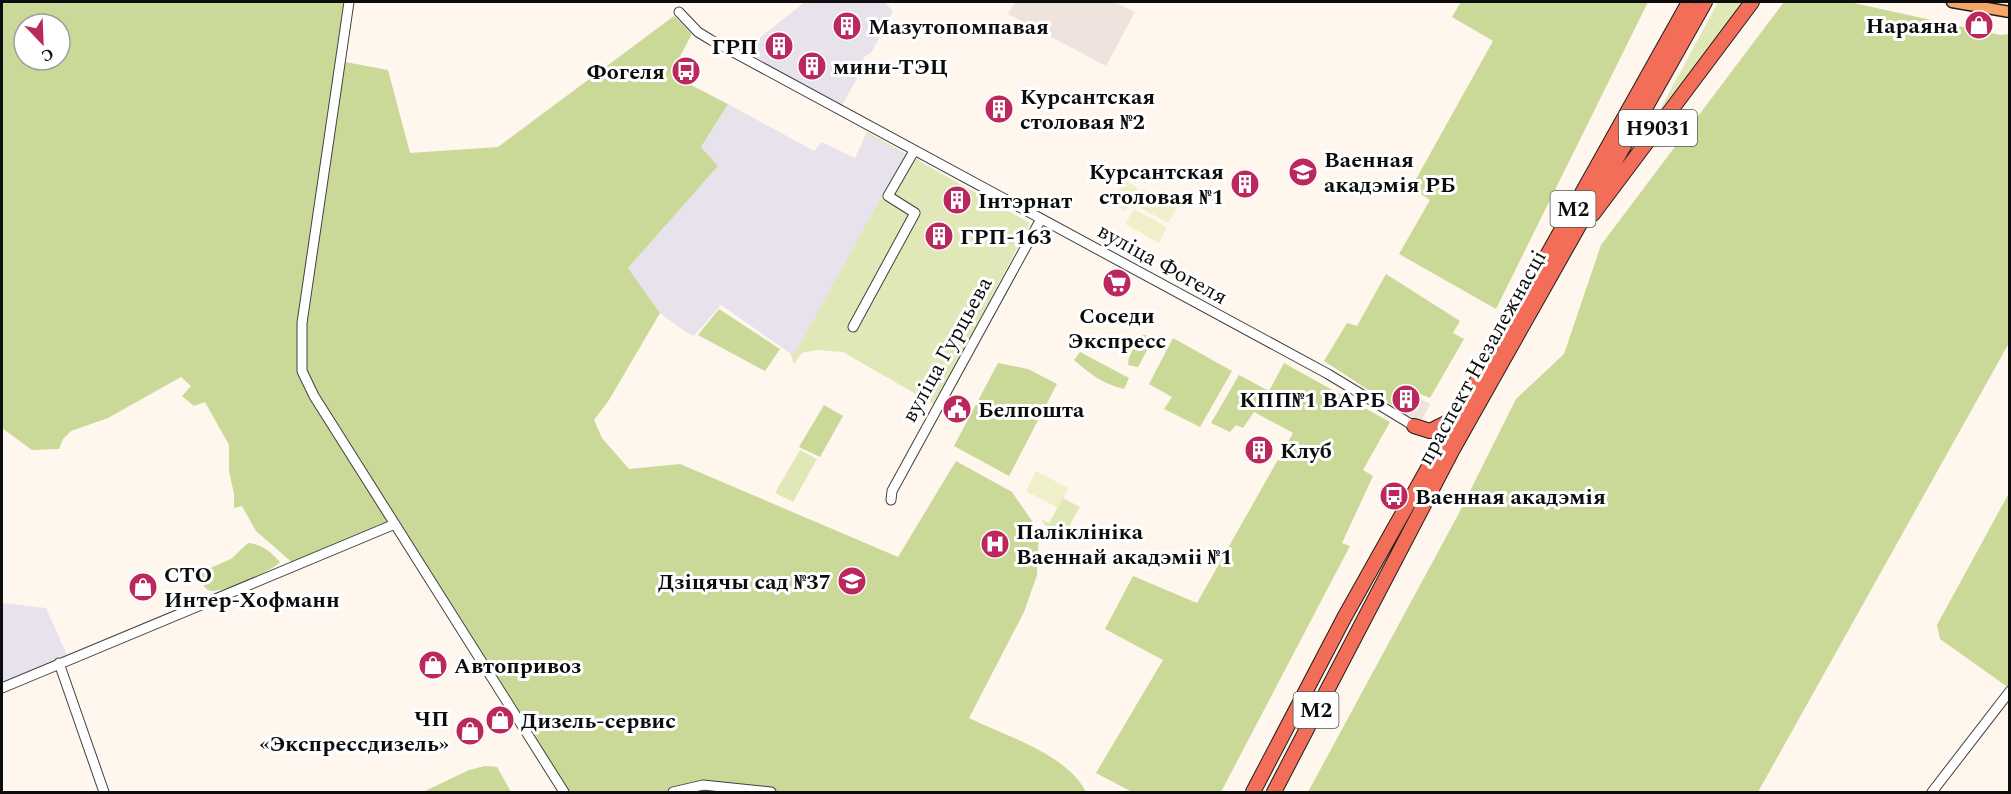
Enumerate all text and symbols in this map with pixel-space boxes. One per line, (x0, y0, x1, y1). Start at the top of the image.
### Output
shop icon: Нараяна (1963, 9, 1995, 41)
building icon: Мазутопомпавая (831, 10, 863, 42)
place label: Нараяна (1866, 10, 1959, 43)
place label: Мазутопомпавая (868, 11, 1049, 44)
north arrow (12, 12, 72, 72)
building icon: ГРП (763, 30, 795, 62)
place label: ГРП (712, 31, 758, 64)
text: С (38, 42, 57, 68)
building icon: мини-ТЭЦ (796, 50, 828, 82)
place label: мини-ТЭЦ (833, 51, 948, 84)
bus stop icon: Фогеля (670, 55, 702, 87)
place label: Фогеля (587, 56, 665, 89)
place label: Курсантская столовая №2 (1020, 81, 1155, 139)
building icon: Курсантская столовая №2 (983, 93, 1015, 125)
road number: Н9031 (1619, 110, 1697, 146)
place label: Ваенная акадэмія РБ (1324, 144, 1455, 202)
place label: Курсантская столовая №1 (1089, 156, 1224, 214)
school or university icon: Ваенная акадэмія РБ (1287, 156, 1319, 188)
building icon: Курсантская столовая №1 (1229, 168, 1261, 200)
building icon: Інтэрнат (941, 184, 973, 216)
place label: Інтэрнат (978, 185, 1072, 218)
road number: М2 (1550, 191, 1596, 227)
street label: вуліца Фогеля (1091, 215, 1233, 314)
building icon: ГРП-163 (923, 220, 955, 252)
place label: ГРП-163 (960, 221, 1052, 254)
street label: праспект Незалежнасці (1409, 244, 1555, 471)
supermarket icon: Соседи Экспресс (1101, 267, 1133, 299)
street label: вуліца Гурцьева (893, 270, 1001, 429)
place label: Соседи Экспресс (1068, 300, 1166, 358)
building icon: КПП№1 ВАРБ (1390, 383, 1422, 415)
place label: КПП№1 ВАРБ (1239, 384, 1385, 417)
public building icon: Белпошта (941, 393, 973, 425)
place label: Белпошта (978, 394, 1085, 427)
building icon: Клуб (1243, 434, 1275, 466)
place label: Клуб (1280, 435, 1332, 468)
bus stop icon: Ваенная акадэмія (1378, 480, 1410, 512)
place label: Ваенная акадэмія (1415, 481, 1606, 514)
place label: Паліклініка Ваеннай акадэміі №1 (1016, 516, 1233, 574)
hospital icon: Паліклініка Ваеннай акадэміі №1 (979, 528, 1011, 560)
place label: СТО Интер-Хофманн (164, 559, 340, 617)
school or university icon: Дзіцячы сад №37 (836, 565, 868, 597)
place label: Дзіцячы сад №37 (658, 566, 831, 599)
shop icon: СТО Интер-Хофманн (127, 571, 159, 603)
shop icon: Автопривоз (417, 649, 449, 681)
place label: Автопривоз (454, 650, 581, 683)
road number: М2 (1294, 692, 1338, 728)
place label: ЧП «Экспрессдизель» (259, 703, 449, 761)
shop icon: Дизель-сервис (484, 704, 516, 736)
place label: Дизель-сервис (521, 705, 676, 738)
shop icon: ЧП «Экспрессдизель» (454, 715, 486, 747)

